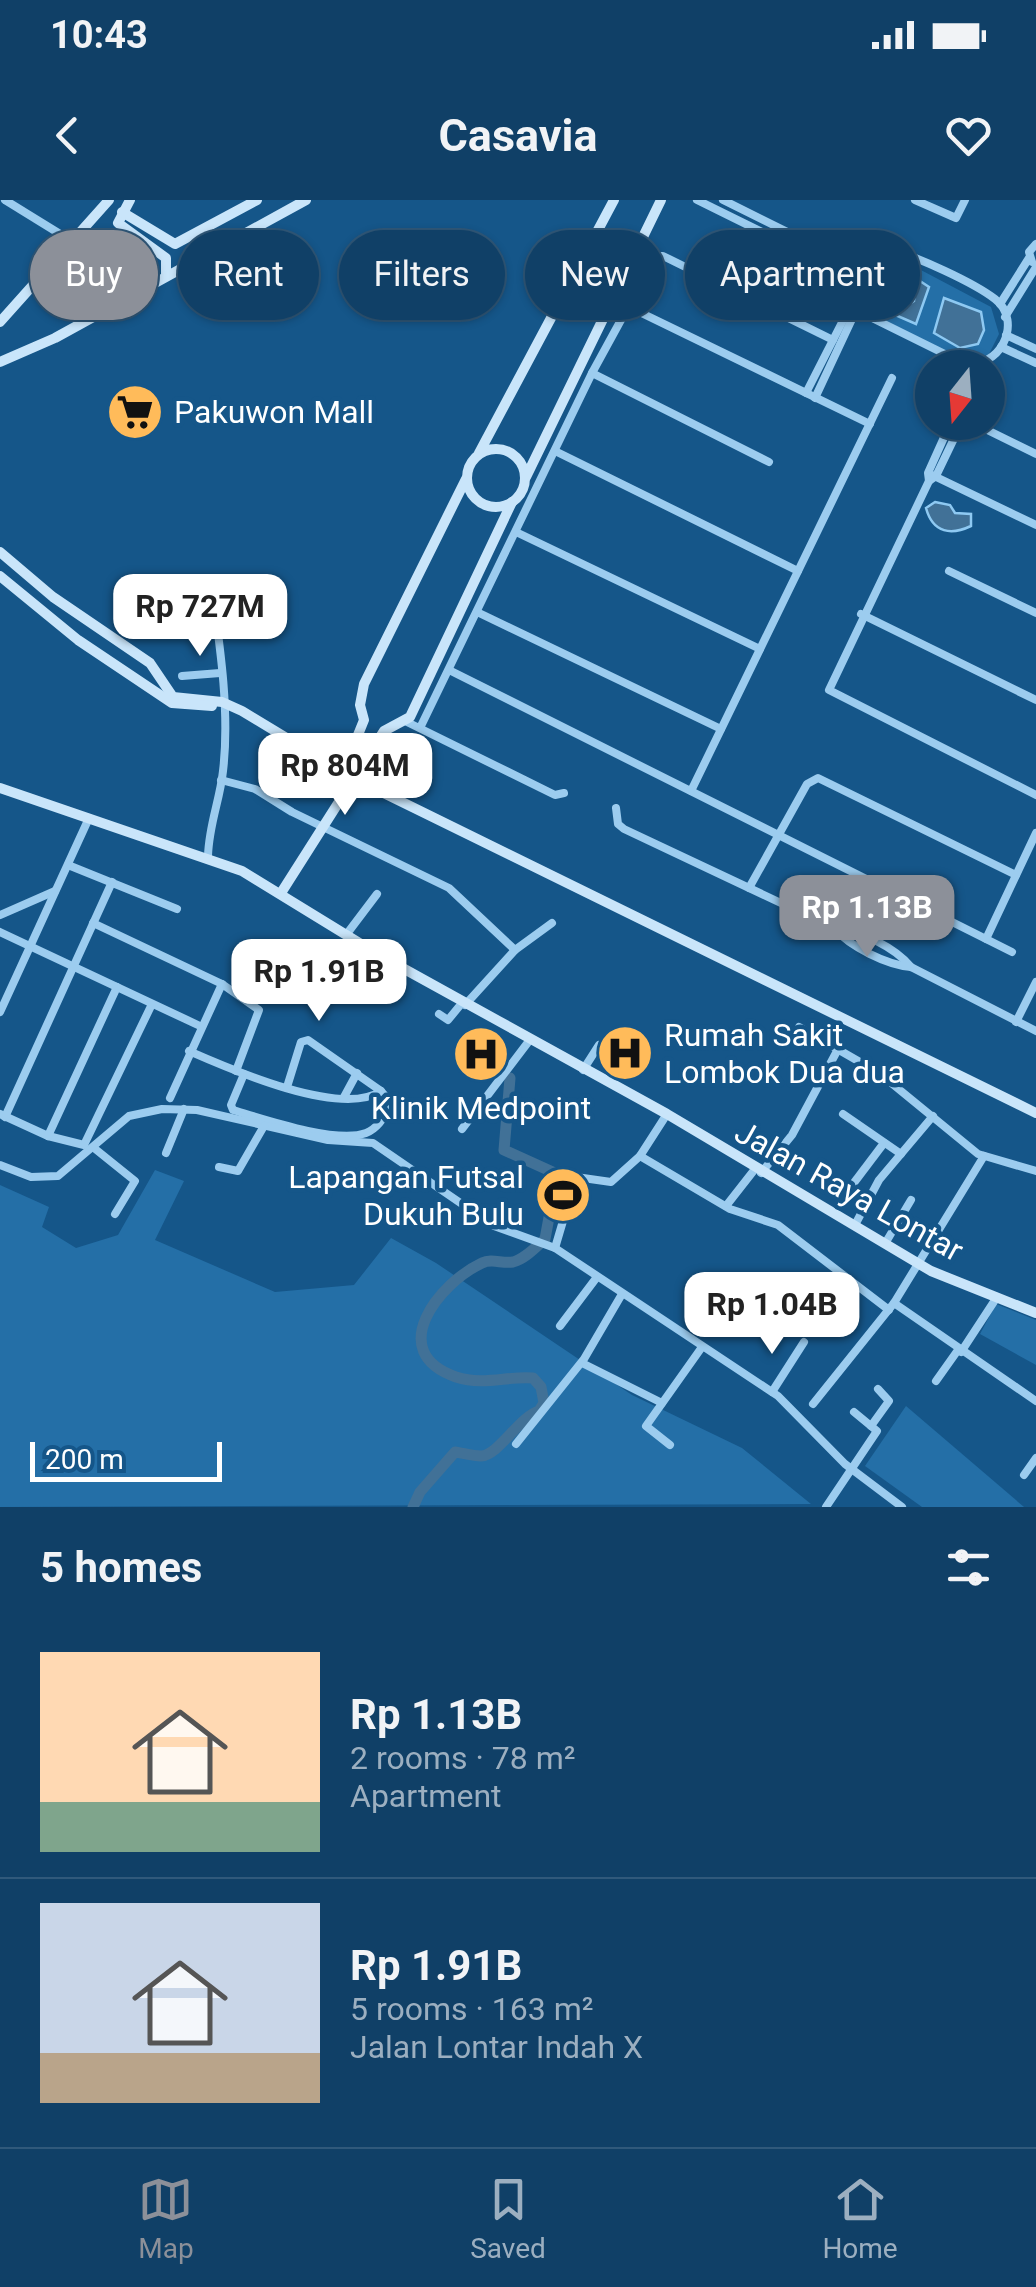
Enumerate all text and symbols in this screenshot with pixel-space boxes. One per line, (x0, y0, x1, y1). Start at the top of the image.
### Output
text: 10:43 (50, 13, 148, 57)
icon: back (40, 108, 95, 163)
icon: heart (941, 108, 996, 163)
text: Casavia (438, 109, 598, 162)
chip: Buy (30, 230, 158, 320)
chip: Rent (178, 230, 319, 320)
chip: Filters (339, 230, 505, 320)
chip: New (525, 230, 665, 320)
chip: Apartment (685, 230, 920, 320)
north arrow (915, 350, 1005, 440)
map controls (915, 350, 1005, 440)
supermarket icon: Pakuwon Mall (105, 382, 165, 442)
place label: Pakuwon Mall (174, 393, 374, 431)
pin: Rp 727M (108, 574, 292, 659)
text: Rp 727M (135, 587, 265, 625)
pin: Rp 804M (253, 733, 437, 818)
text: Rp 804M (280, 746, 410, 784)
pin: Rp 1.13B (764, 875, 970, 960)
text: Rp 1.13B (801, 888, 933, 926)
pin: Rp 1.91B (216, 939, 422, 1024)
text: Rp 1.91B (253, 952, 385, 990)
place label: Rumah Sakit Lombok Dua dua (664, 1016, 905, 1091)
hospital icon: Rumah Sakit Lombok Dua dua (595, 1023, 655, 1083)
hospital icon: Klinik Medpoint (451, 1024, 511, 1084)
place label: Klinik Medpoint (371, 1089, 591, 1127)
street label: Jalan Raya Lontar (728, 1113, 970, 1269)
place label: Lapangan Futsal Dukuh Bulu (288, 1158, 524, 1233)
sports icon: Lapangan Futsal Dukuh Bulu (533, 1165, 593, 1225)
pin: Rp 1.04B (669, 1272, 875, 1357)
text: Rp 1.04B (706, 1285, 838, 1323)
scale bar (30, 1437, 222, 1482)
text: 200 m (45, 1443, 124, 1476)
icon: filters (941, 1540, 996, 1595)
text: 5 homes (40, 1543, 202, 1592)
text: Rp 1.13B (350, 1690, 522, 1739)
icon: home (120, 1692, 240, 1812)
text: 2 rooms · 78 m² (350, 1739, 575, 1777)
text: Apartment (350, 1777, 502, 1815)
text: Rp 1.91B (350, 1941, 522, 1990)
icon: home (120, 1943, 240, 2063)
text: 5 rooms · 163 m² (350, 1990, 593, 2028)
text: Jalan Lontar Indah X (350, 2028, 643, 2066)
tab: Map (138, 2172, 194, 2265)
tab: Saved (470, 2172, 546, 2265)
tab: Home (822, 2172, 898, 2265)

